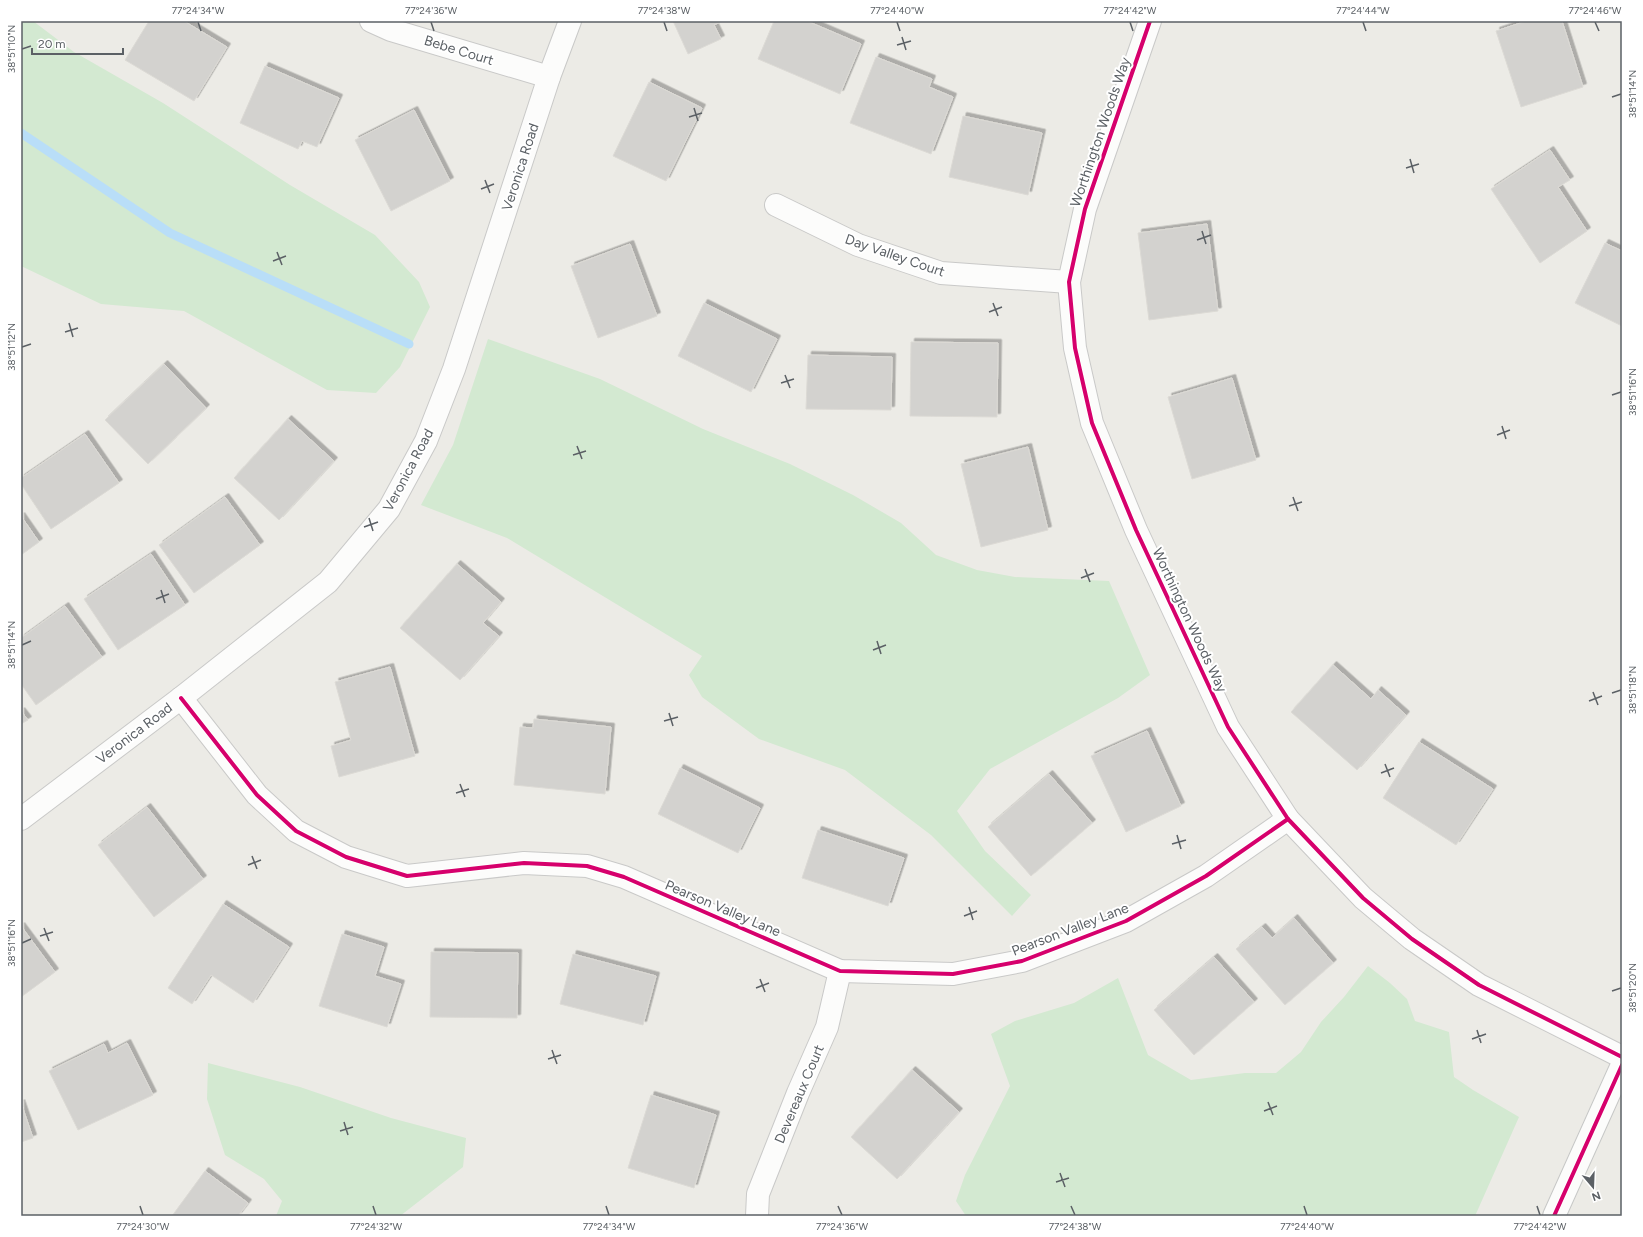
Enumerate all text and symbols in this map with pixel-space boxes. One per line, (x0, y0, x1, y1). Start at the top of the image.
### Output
text: 77°24'34"W (172, 4, 225, 17)
text: 77°24'36"W (405, 4, 457, 17)
text: 77°24'38"W (638, 4, 691, 17)
text: 77°24'40"W (870, 4, 924, 17)
text: 77°24'42"W (1104, 4, 1157, 17)
text: 77°24'44"W (1336, 4, 1390, 17)
text: 77°24'46"W (1569, 4, 1622, 17)
text: 38°51'10"N (5, 25, 18, 73)
scale bar (32, 30, 123, 56)
street label: Bebe Court (422, 32, 496, 69)
text: 20 m (38, 37, 66, 51)
street label: Worthington Woods Way (1067, 54, 1134, 209)
text: 38°51'14"N (1626, 70, 1639, 118)
street label: Veronica Road (498, 121, 543, 213)
street label: Day Valley Court (843, 230, 947, 280)
text: 38°51'12"N (5, 323, 18, 371)
text: 38°51'16"N (1626, 368, 1639, 416)
street label: Veronica Road (380, 426, 437, 514)
street label: Worthington Woods Way (1149, 545, 1231, 696)
text: 38°51'14"N (5, 621, 18, 669)
text: 38°51'18"N (1626, 666, 1639, 714)
street label: Veronica Road (93, 699, 176, 768)
street label: Pearson Valley Lane (662, 876, 784, 941)
street label: Pearson Valley Lane (1009, 899, 1131, 960)
text: 38°51'16"N (5, 919, 18, 967)
text: 38°51'20"N (1626, 963, 1639, 1013)
street label: Devereaux Court (771, 1042, 828, 1146)
north arrow (1573, 1167, 1613, 1207)
text: N (1590, 1188, 1602, 1204)
text: 77°24'30"W (117, 1220, 170, 1233)
text: 77°24'32"W (350, 1220, 402, 1233)
text: 77°24'34"W (583, 1220, 636, 1233)
text: 77°24'36"W (816, 1220, 868, 1233)
text: 77°24'38"W (1049, 1220, 1102, 1233)
text: 77°24'40"W (1280, 1220, 1334, 1233)
text: 77°24'42"W (1514, 1220, 1567, 1233)

